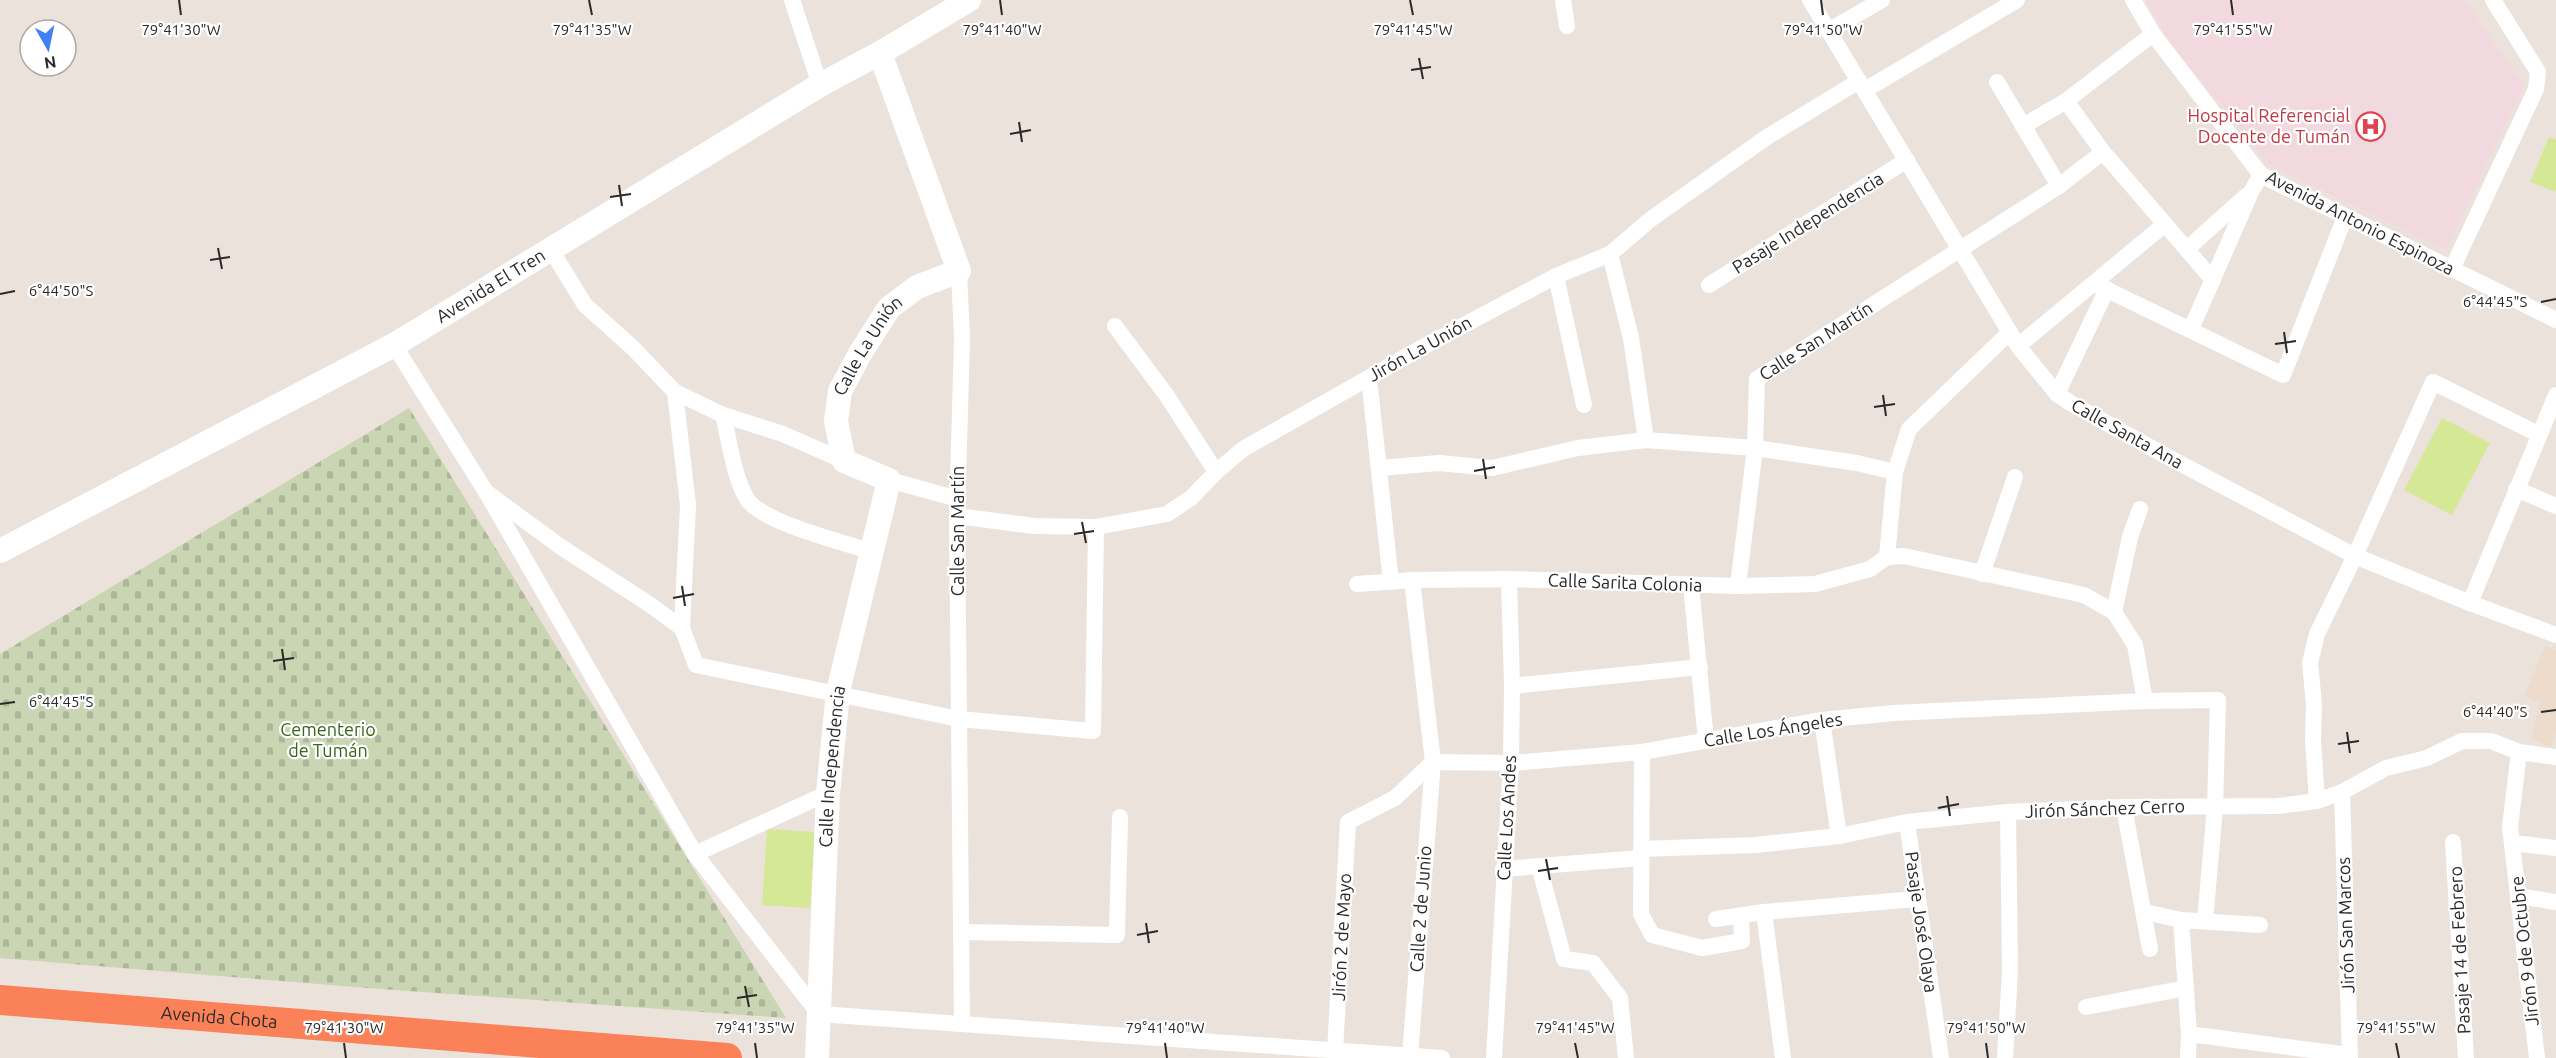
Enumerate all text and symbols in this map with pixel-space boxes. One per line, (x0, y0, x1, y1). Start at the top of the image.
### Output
north arrow (18, 18, 78, 78)
text: 79°41'30"W (141, 21, 221, 38)
text: 79°41'35"W (552, 21, 632, 38)
text: 79°41'40"W (962, 21, 1042, 38)
text: 79°41'45"W (1373, 21, 1453, 38)
text: 79°41'50"W (1783, 21, 1863, 38)
text: 79°41'55"W (2193, 21, 2273, 38)
text: N (43, 53, 58, 73)
place label: Hospital Referencial Docente de Tumán (2187, 105, 2350, 146)
hospital icon: Hospital Referencial Docente de Tumán (2355, 110, 2387, 142)
street label: Avenida Antonio Espinoza (2263, 166, 2458, 278)
street label: Pasaje Independencia (1728, 168, 1887, 277)
street label: Avenida El Tren (432, 244, 548, 326)
text: 6°44'50"S (29, 282, 93, 299)
street label: Calle La Unión (829, 291, 906, 399)
text: 6°44'45"S (2463, 293, 2527, 310)
street label: Calle San Martín (1755, 297, 1876, 384)
street label: Jirón La Unión (1364, 311, 1475, 385)
street label: Calle Santa Ana (2068, 394, 2187, 472)
street label: Calle San Martín (947, 466, 967, 596)
street label: Calle Sarita Colonia (1547, 569, 1703, 595)
street label: Calle Independencia (815, 683, 848, 848)
text: 6°44'45"S (29, 693, 93, 710)
text: 6°44'40"S (2463, 703, 2527, 720)
street label: Calle Los Ángeles (1702, 707, 1844, 750)
park label: Cementerio de Tumán (280, 719, 376, 760)
street label: Calle Los Andes (1493, 754, 1519, 881)
street label: Jirón Sánchez Cerro (2025, 795, 2185, 821)
street label: Calle 2 de Junio (1406, 845, 1434, 973)
street label: Pasaje José Olaya (1902, 850, 1942, 994)
street label: Jirón San Marcos (2333, 856, 2357, 994)
street label: Pasaje 14 de Febrero (2445, 865, 2473, 1035)
street label: Jirón 2 de Mayo (1328, 873, 1354, 1001)
street label: Jirón 9 de Octubre (2506, 875, 2542, 1027)
street label: Avenida Chota (160, 1002, 278, 1031)
text: 79°41'30"W (304, 1019, 384, 1036)
text: 79°41'35"W (715, 1019, 795, 1036)
text: 79°41'40"W (1125, 1019, 1205, 1036)
text: 79°41'45"W (1535, 1019, 1615, 1036)
text: 79°41'50"W (1946, 1019, 2026, 1036)
text: 79°41'55"W (2356, 1019, 2436, 1036)

